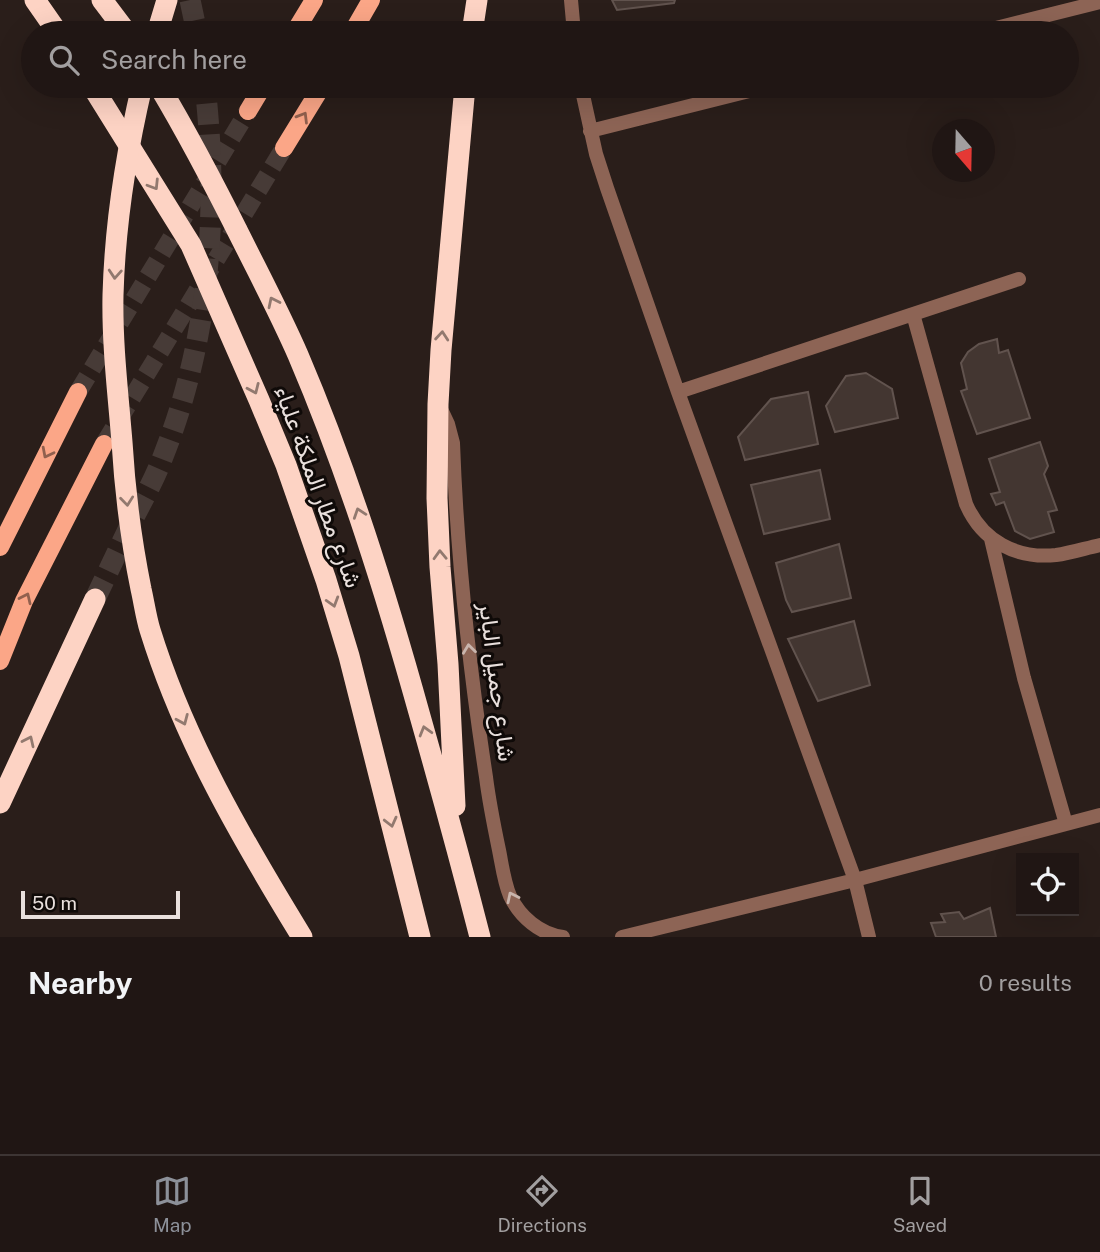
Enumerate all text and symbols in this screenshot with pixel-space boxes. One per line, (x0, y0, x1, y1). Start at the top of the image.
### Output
search box (21, 21, 1079, 98)
icon: search (45, 41, 83, 79)
text: Search here (101, 44, 247, 75)
one-way arrow (295, 112, 308, 125)
north arrow (932, 119, 995, 182)
one-way arrow (146, 178, 159, 191)
one-way arrow (108, 269, 123, 280)
one-way arrow (268, 297, 282, 309)
one-way arrow (435, 330, 450, 341)
one-way arrow (246, 382, 260, 394)
street label: شارع مطار الملكة علياء (267, 382, 368, 592)
one-way arrow (42, 446, 56, 458)
one-way arrow (119, 496, 134, 507)
one-way arrow (353, 507, 367, 520)
one-way arrow (432, 550, 447, 561)
one-way arrow (18, 593, 32, 605)
one-way arrow (325, 596, 340, 608)
street label: شارع جميل الباير (471, 600, 522, 763)
one-way arrow (461, 643, 476, 655)
one-way arrow (175, 714, 189, 726)
one-way arrow (418, 725, 433, 737)
one-way arrow (21, 736, 35, 749)
one-way arrow (383, 816, 397, 828)
map controls (1016, 853, 1079, 916)
button: locate (1016, 853, 1079, 916)
scale bar (21, 888, 180, 920)
text: 50 m (32, 892, 77, 914)
one-way arrow (506, 892, 520, 904)
text: Nearby (28, 965, 132, 1001)
text: 0 results (979, 969, 1072, 996)
tab: Map (153, 1172, 192, 1236)
tab: Directions (498, 1172, 587, 1236)
tab: Saved (893, 1172, 947, 1236)

